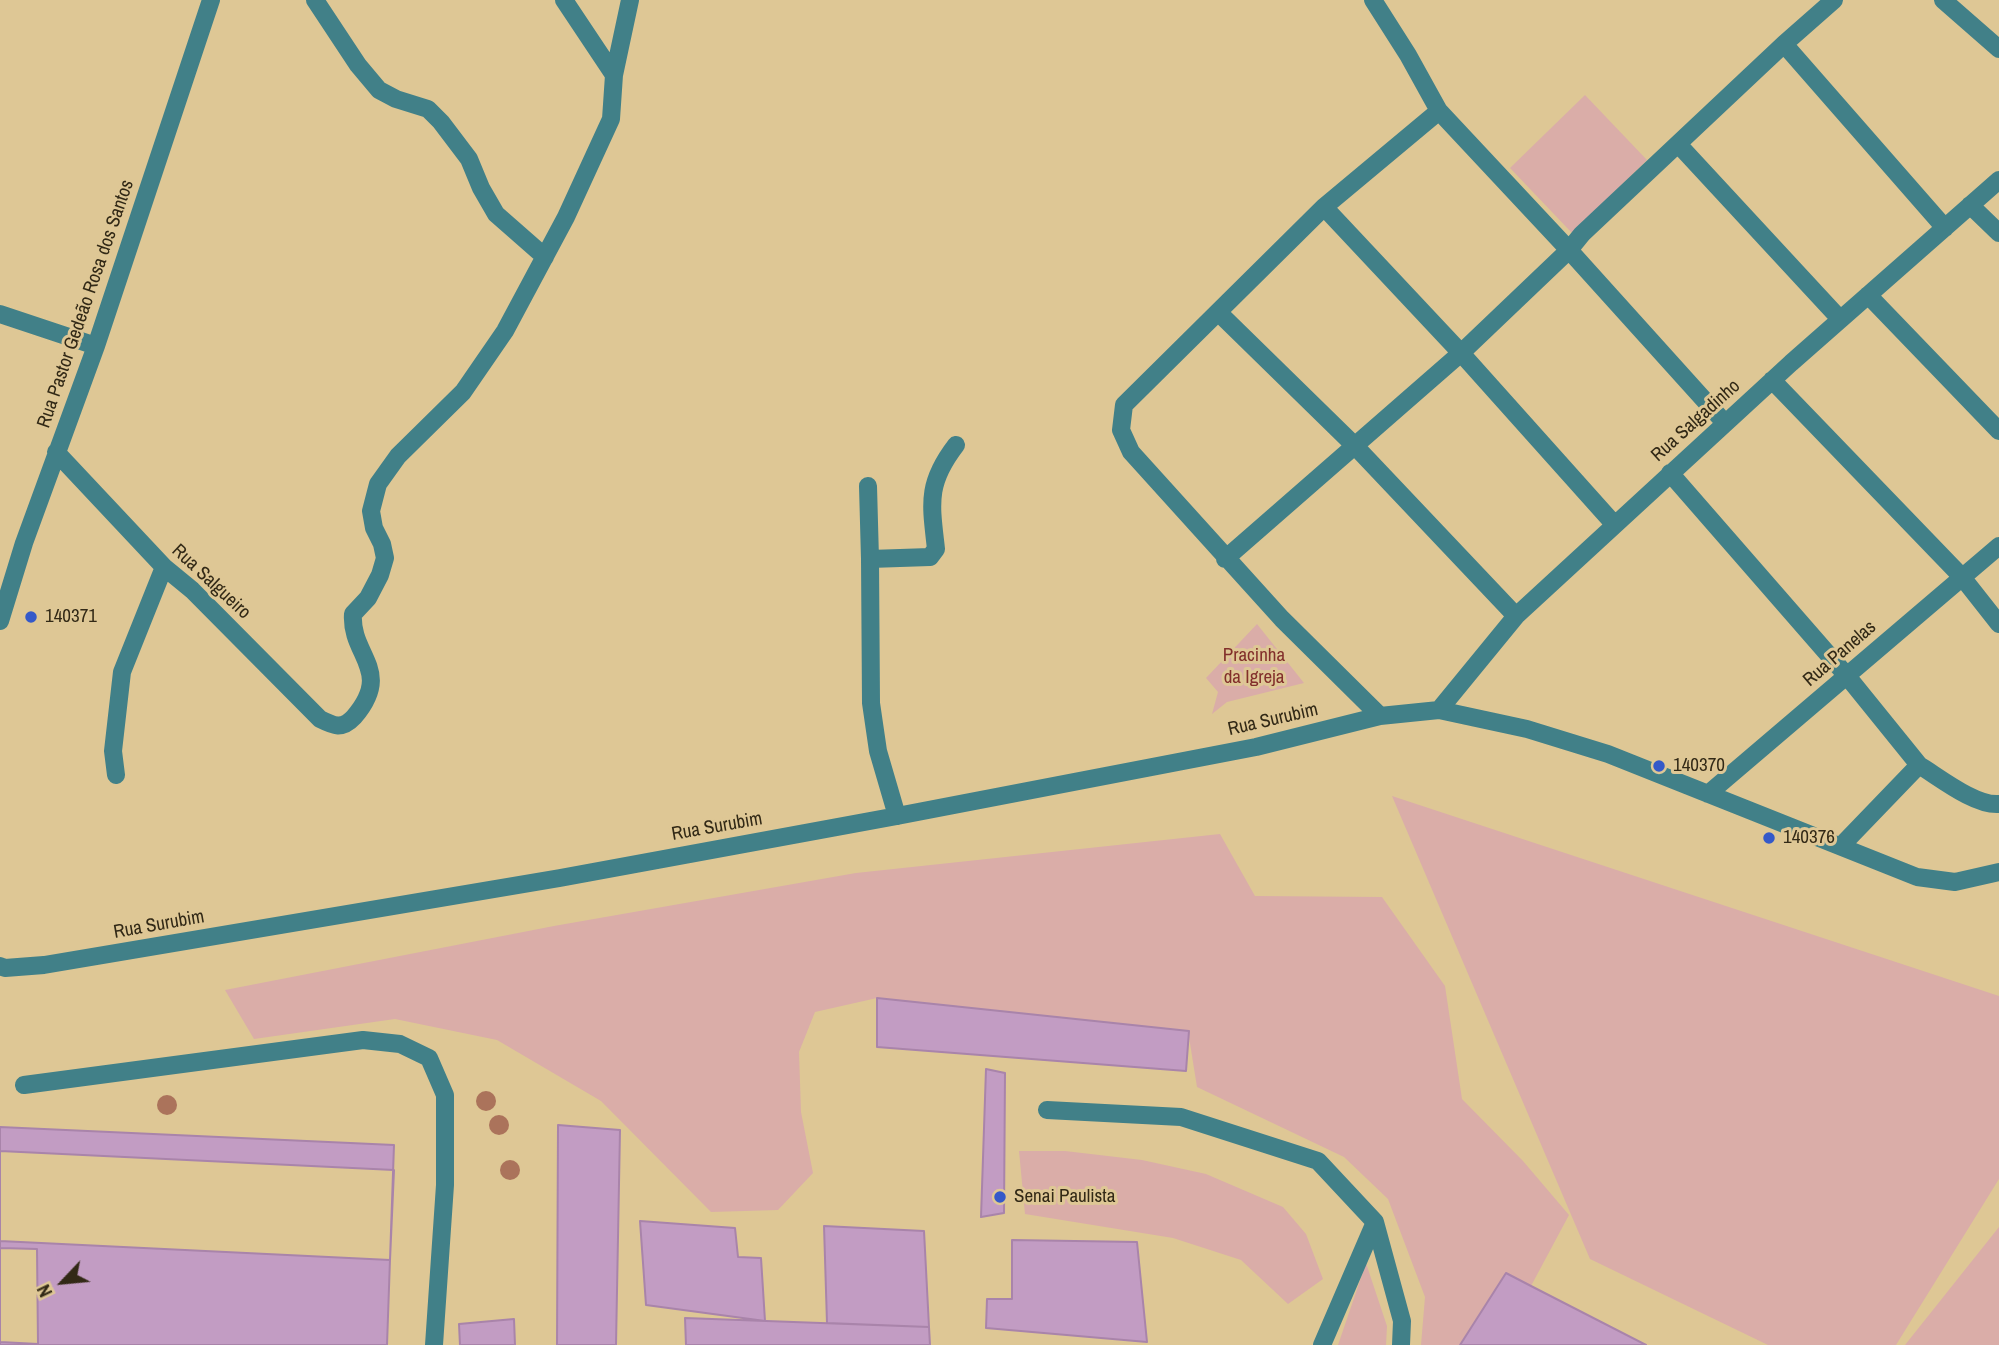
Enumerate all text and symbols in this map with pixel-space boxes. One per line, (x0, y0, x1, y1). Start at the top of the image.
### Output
street label: Rua Pastor Gedeão Rosa dos Santos (33, 177, 139, 431)
street label: Rua Salgadinho (1647, 375, 1745, 467)
street label: Rua Salgueiro (167, 540, 255, 624)
place label: 140371 (45, 606, 97, 628)
marker: 140371 (23, 609, 39, 625)
street label: Rua Panelas (1799, 616, 1881, 692)
park label: Pracinha da Igreja (1223, 645, 1285, 689)
street label: Rua Surubim (1226, 699, 1320, 741)
place label: 140370 (1673, 755, 1725, 777)
marker: 140370 (1651, 758, 1667, 774)
street label: Rua Surubim (670, 808, 764, 846)
place label: 140376 (1783, 827, 1835, 849)
marker: 140376 (1761, 830, 1777, 846)
street label: Rua Surubim (112, 906, 206, 944)
place label: Senai Paulista (1014, 1186, 1115, 1208)
marker: Senai Paulista (992, 1189, 1008, 1205)
north arrow (28, 1247, 98, 1317)
text: N (30, 1280, 58, 1302)

